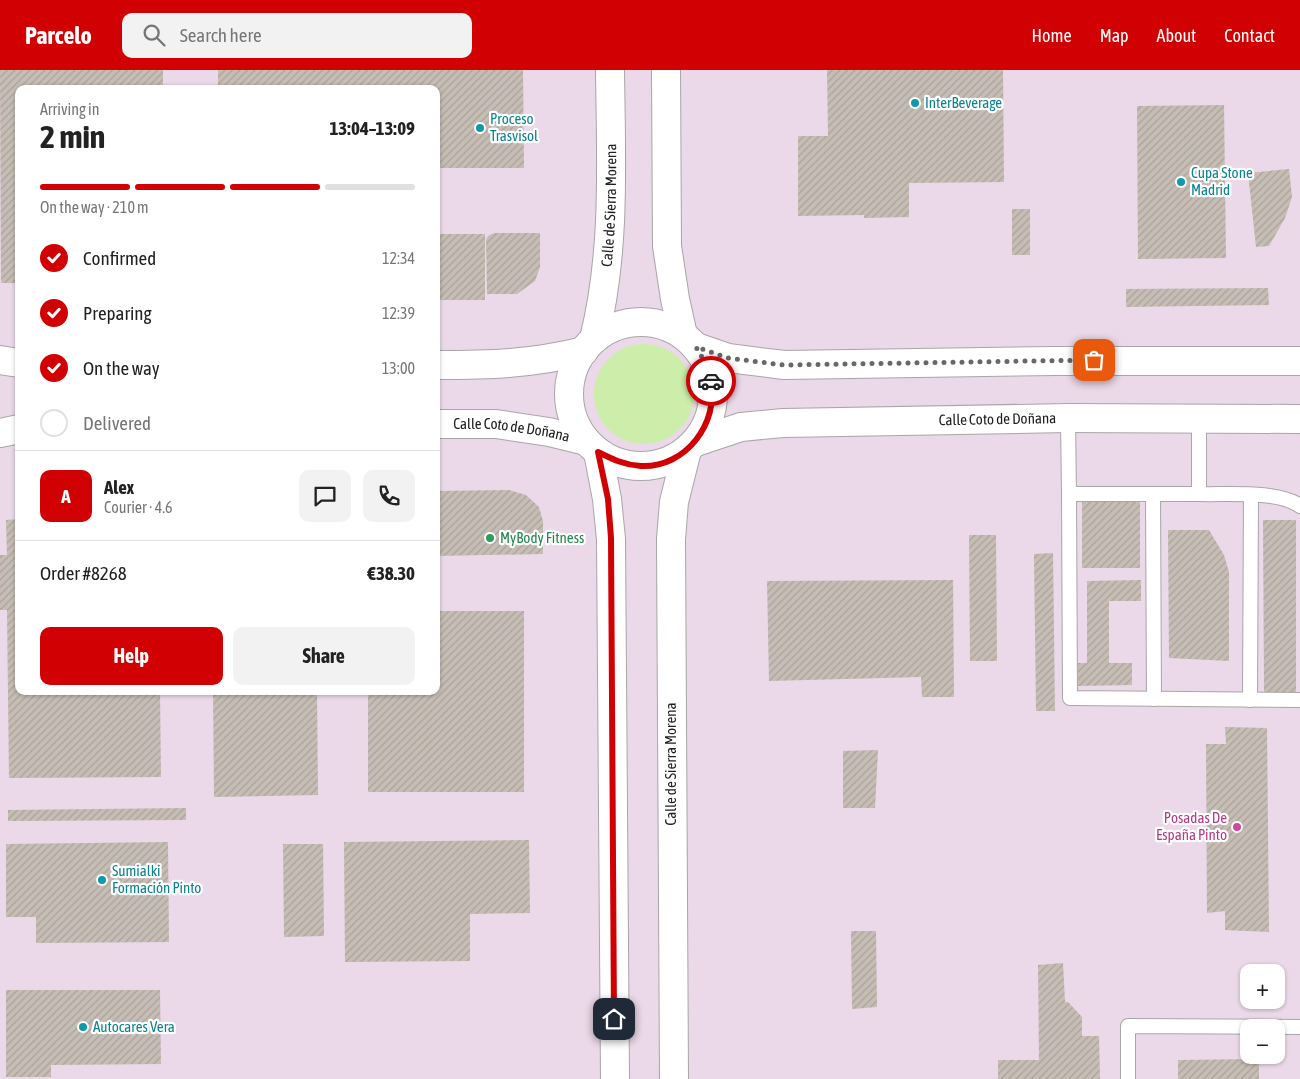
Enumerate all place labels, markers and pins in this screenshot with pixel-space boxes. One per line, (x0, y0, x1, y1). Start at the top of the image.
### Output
place label: InterBeverage (925, 94, 1002, 111)
marker: InterBeverage (909, 97, 921, 109)
place label: Proceso Trasvisol (490, 110, 538, 144)
marker: Proceso Trasvisol (474, 122, 486, 134)
place label: Cupa Stone Madrid (1191, 164, 1253, 198)
marker: Cupa Stone Madrid (1175, 176, 1187, 188)
pin (1073, 339, 1115, 381)
place label: MyBody Fitness (500, 529, 584, 546)
marker: MyBody Fitness (484, 532, 496, 544)
place label: Posadas De España Pinto (1156, 809, 1227, 843)
marker: Posadas De España Pinto (1231, 821, 1243, 833)
place label: Sumialki Formación Pinto (112, 862, 201, 896)
marker: Sumialki Formación Pinto (96, 874, 108, 886)
pin (593, 998, 635, 1040)
place label: Autocares Vera (93, 1018, 175, 1035)
marker: Autocares Vera (77, 1021, 89, 1033)

